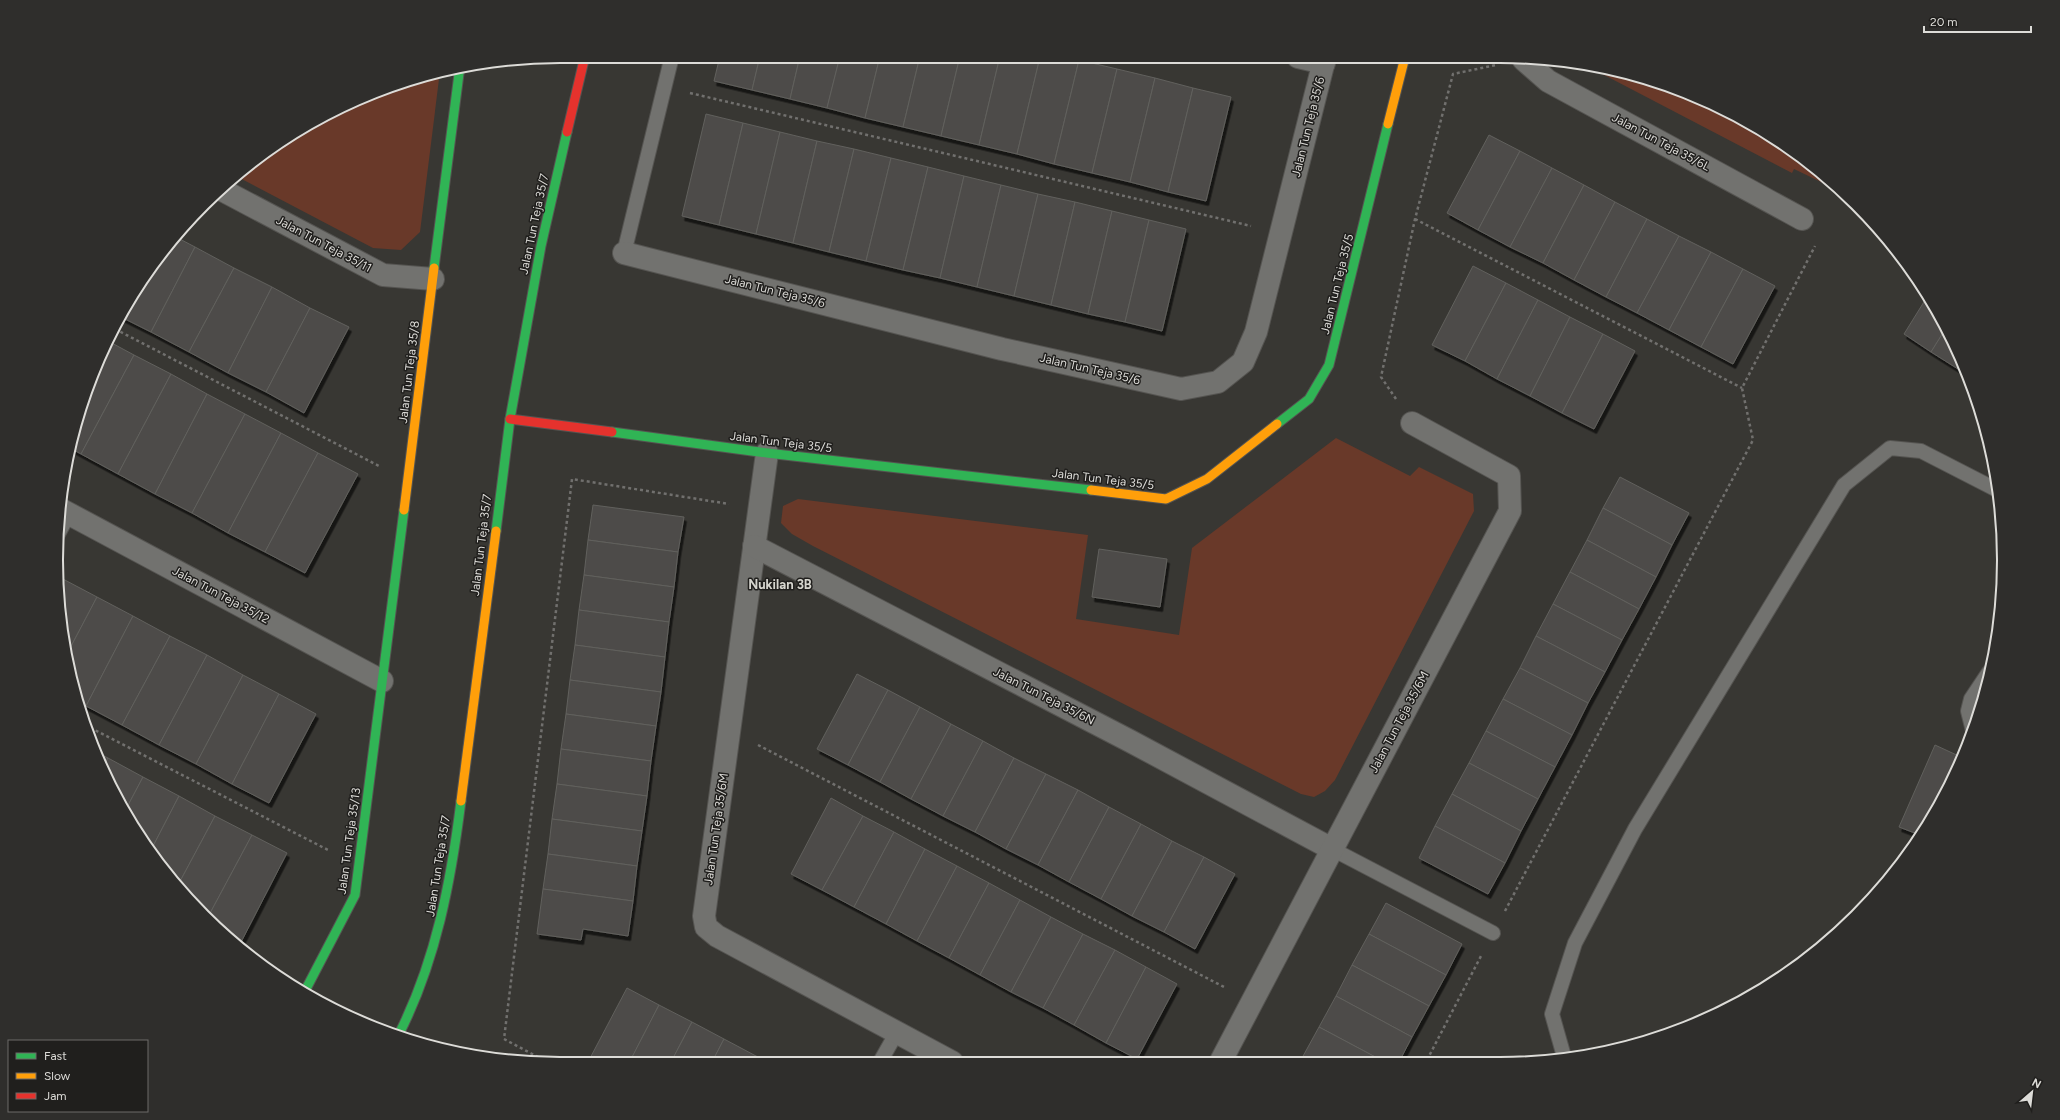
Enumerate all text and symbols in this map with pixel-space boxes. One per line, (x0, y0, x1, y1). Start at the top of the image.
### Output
scale bar (1924, 8, 2031, 34)
text: 20 m (1930, 15, 1958, 29)
street label: Jalan Tun Teja 35/6 (1289, 75, 1327, 179)
street label: Jalan Tun Teja 35/6L (1610, 110, 1713, 174)
street label: Jalan Tun Teja 35/7 (517, 172, 552, 276)
street label: Jalan Tun Teja 35/11 (274, 213, 374, 275)
street label: Jalan Tun Teja 35/5 (1318, 232, 1356, 336)
street label: Jalan Tun Teja 35/6 (723, 272, 827, 310)
street label: Jalan Tun Teja 35/8 (396, 320, 422, 424)
street label: Jalan Tun Teja 35/6 (1038, 351, 1142, 387)
street label: Jalan Tun Teja 35/5 (729, 429, 833, 455)
street label: Jalan Tun Teja 35/5 (1051, 466, 1155, 492)
street label: Jalan Tun Teja 35/7 (468, 493, 494, 597)
street label: Jalan Tun Teja 35/12 (170, 564, 272, 626)
district label: Nukilan 3B (748, 577, 812, 592)
street label: Jalan Tun Teja 35/6N (991, 664, 1097, 728)
street label: Jalan Tun Teja 35/6M (1366, 669, 1432, 775)
street label: Jalan Tun Teja 35/6M (701, 772, 731, 886)
street label: Jalan Tun Teja 35/13 (335, 787, 363, 895)
street label: Jalan Tun Teja 35/7 (423, 814, 453, 918)
legend (8, 1040, 148, 1112)
text: Fast (44, 1049, 67, 1063)
text: Slow (44, 1069, 71, 1083)
north arrow (2012, 1072, 2052, 1112)
text: N (2030, 1076, 2043, 1091)
text: Jam (44, 1089, 67, 1103)

